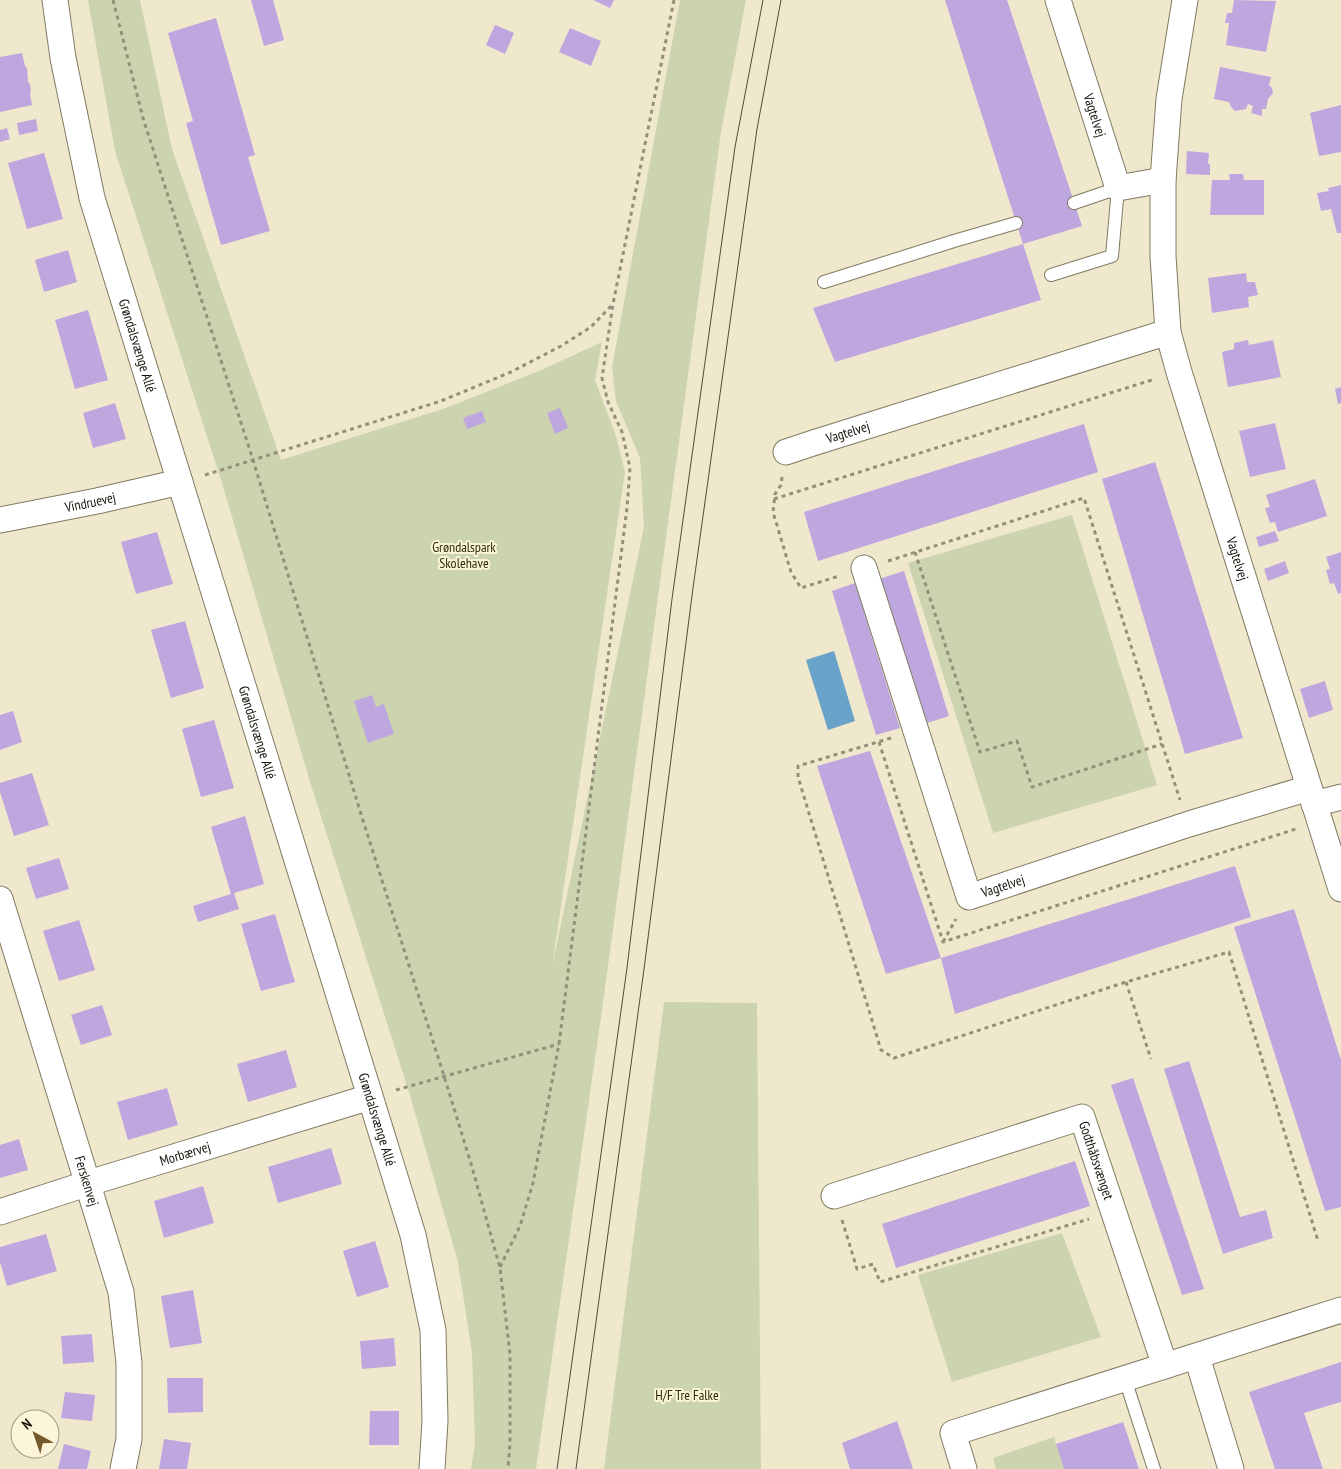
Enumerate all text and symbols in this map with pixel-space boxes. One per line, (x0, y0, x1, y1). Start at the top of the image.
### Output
street label: Vagtelvej (1079, 90, 1110, 139)
street label: Grøndalsvænge Allé (115, 297, 161, 395)
street label: Vagtelvej (823, 417, 872, 448)
street label: Vindruevej (62, 488, 117, 516)
street label: Vagtelvej (1222, 534, 1253, 583)
park label: Grøndalspark Skolehave (432, 538, 496, 572)
street label: Grøndalsvænge Allé (235, 684, 280, 781)
street label: Vagtelvej (978, 870, 1027, 902)
street label: Grøndalsvænge Allé (354, 1071, 400, 1168)
street label: Godthåbsvænget (1075, 1119, 1118, 1202)
street label: Morbærvej (158, 1137, 212, 1170)
street label: Ferskenvej (71, 1154, 103, 1208)
park label: H/F Tre Falke (655, 1386, 719, 1404)
north arrow (10, 1409, 60, 1459)
text: N (18, 1415, 35, 1433)

